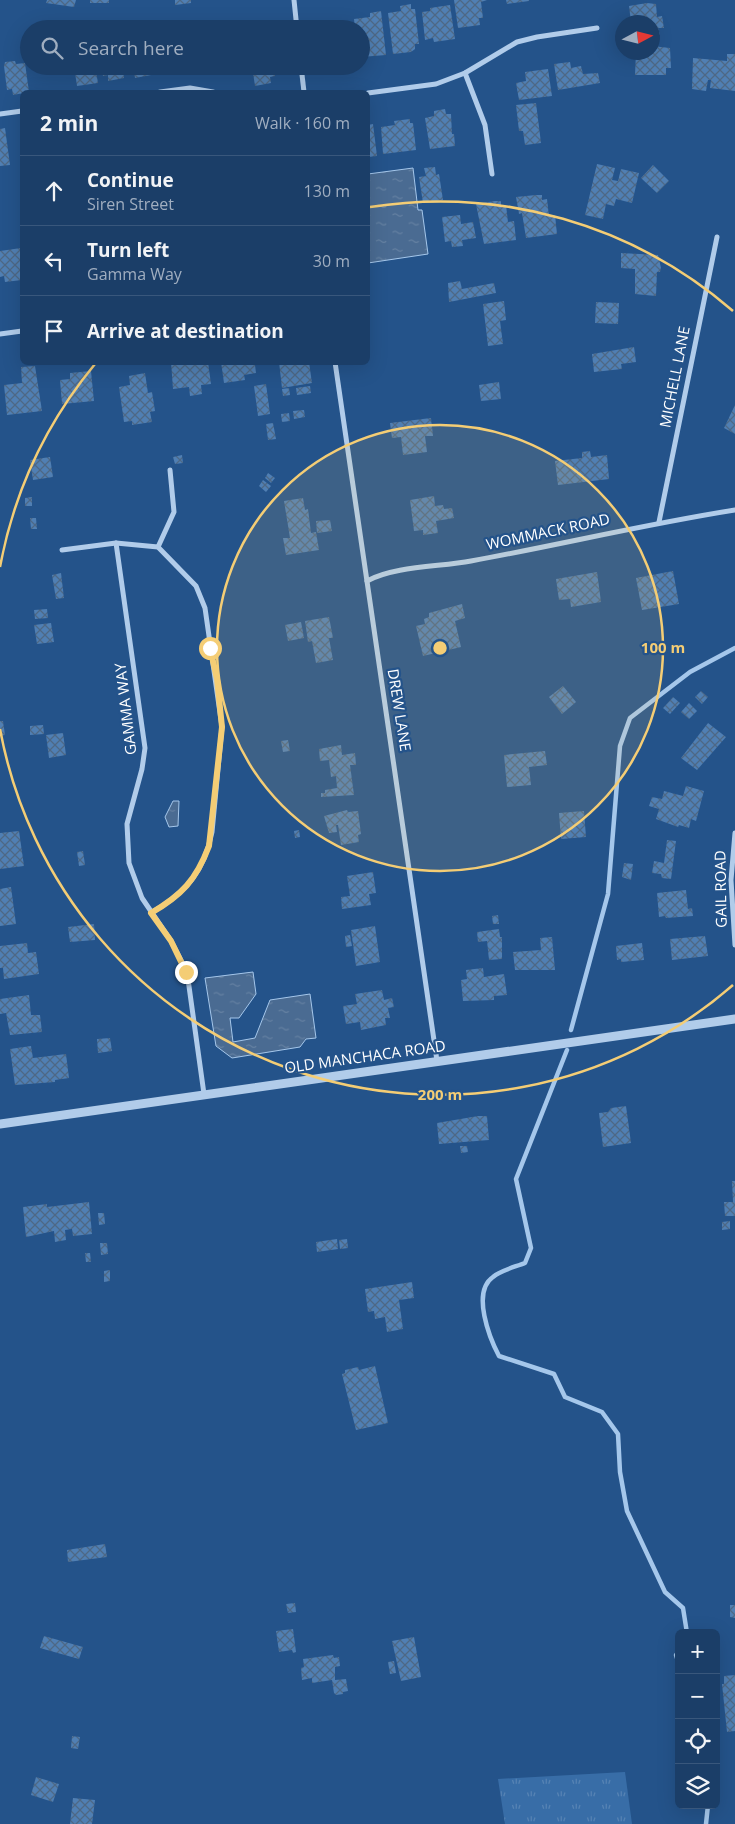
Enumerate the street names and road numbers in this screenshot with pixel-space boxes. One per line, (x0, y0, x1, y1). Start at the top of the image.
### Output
street label: MICHELL LANE (654, 324, 694, 429)
street label: WOMMACK ROAD (484, 508, 611, 554)
street label: GAMMA WAY (109, 661, 141, 756)
street label: DREW LANE (384, 667, 416, 752)
street label: GAIL ROAD (709, 850, 731, 928)
street label: OLD MANCHACA ROAD (283, 1035, 447, 1077)

